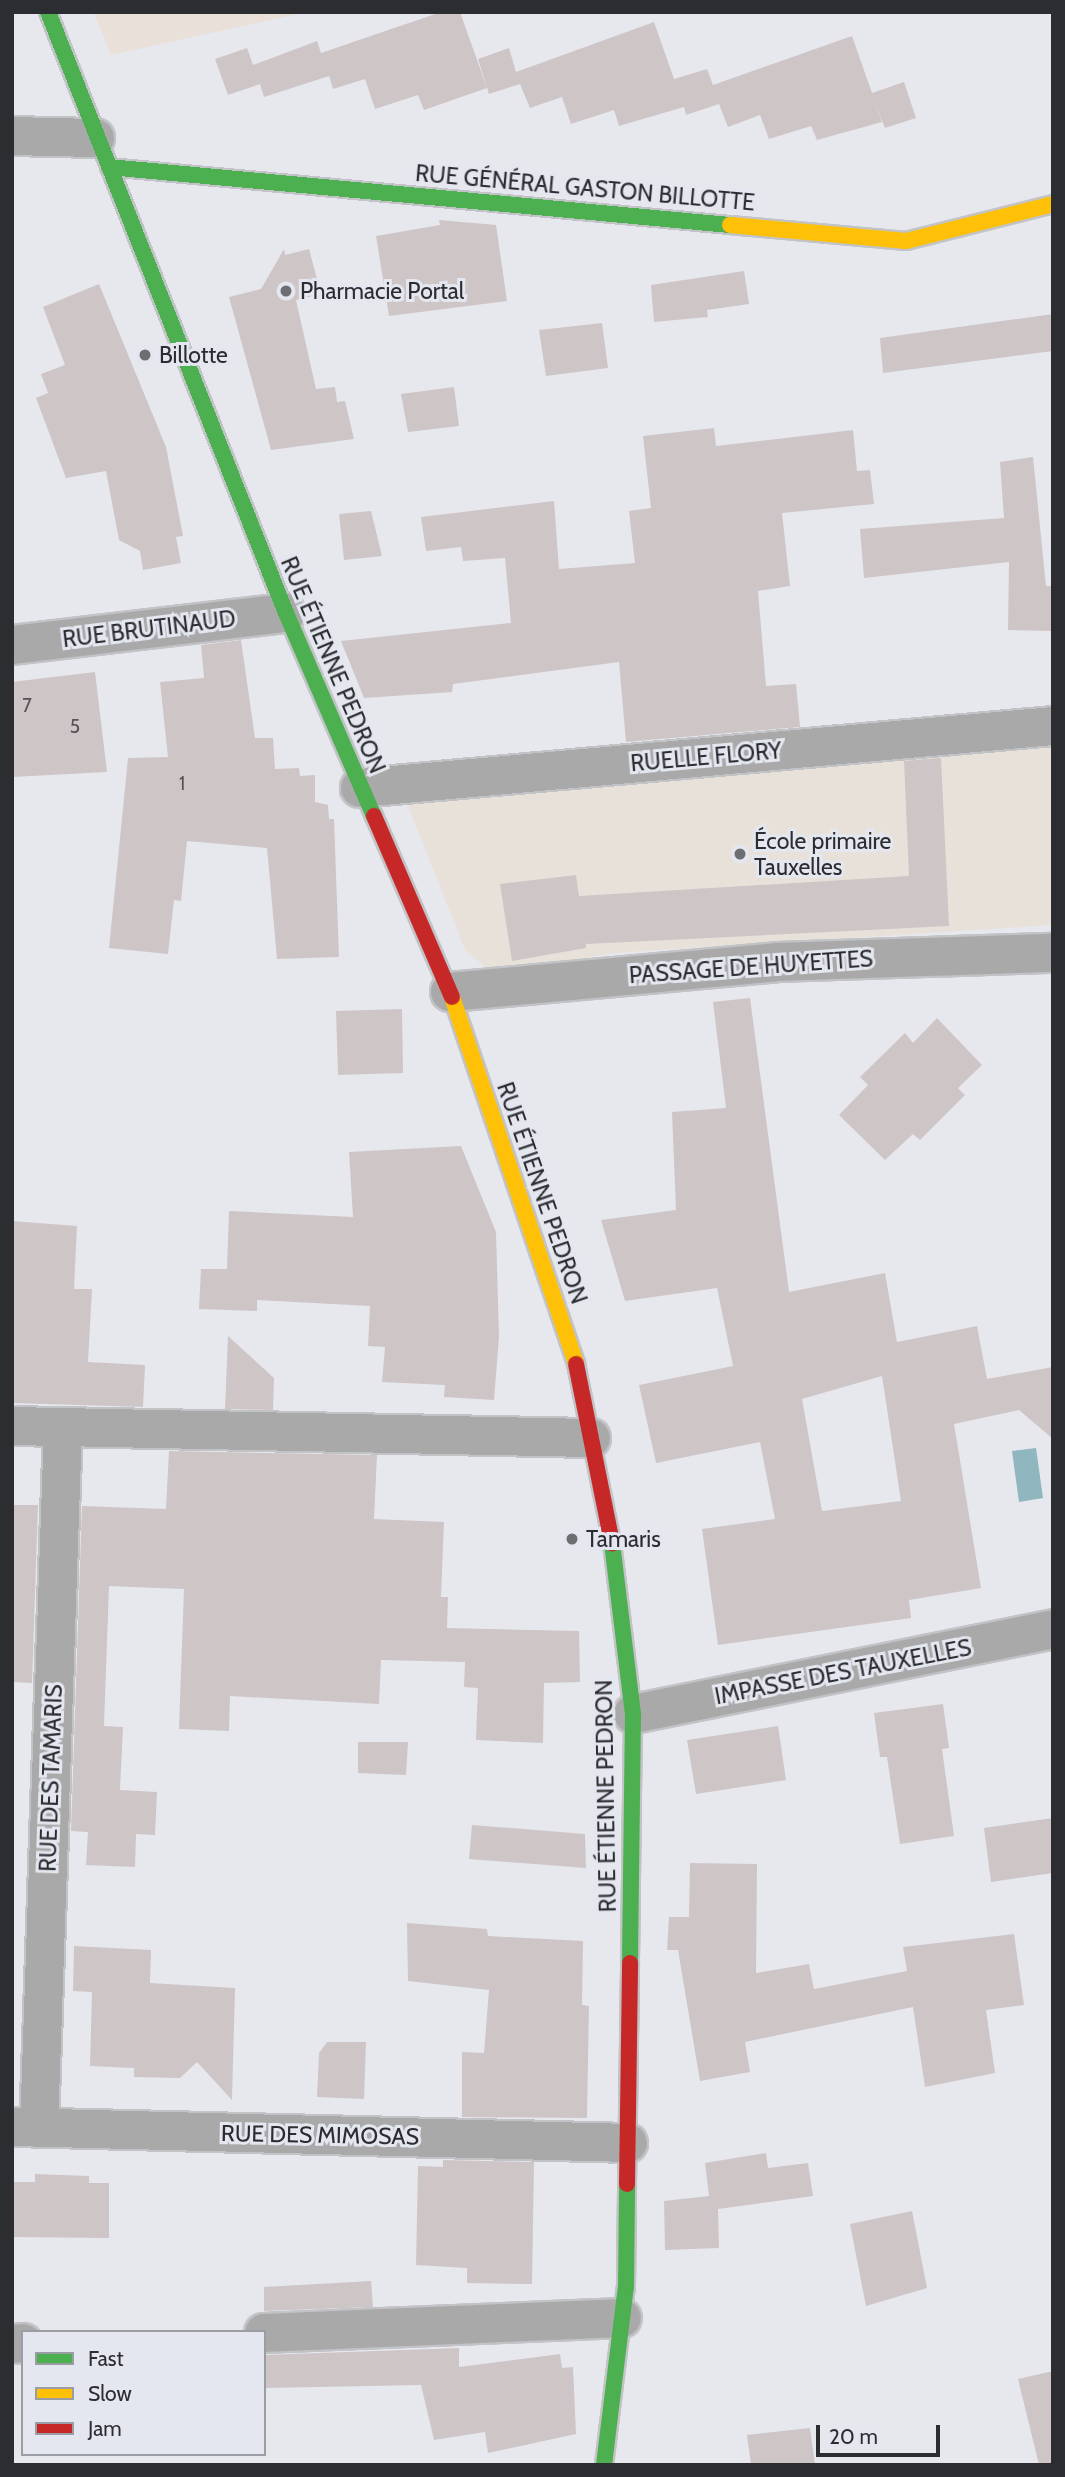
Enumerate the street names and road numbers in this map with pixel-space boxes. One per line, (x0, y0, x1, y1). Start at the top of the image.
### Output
street label: RUE GÉNÉRAL GASTON BILLOTTE (414, 159, 756, 217)
street label: RUE ÉTIENNE PEDRON (275, 552, 391, 778)
street label: RUE BRUTINAUD (61, 605, 237, 653)
street label: RUELLE FLORY (629, 737, 783, 777)
street label: PASSAGE DE HUYETTES (628, 945, 874, 989)
street label: RUE ÉTIENNE PEDRON (491, 1078, 593, 1308)
street label: IMPASSE DES TAUXELLES (712, 1634, 974, 1710)
street label: RUE ÉTIENNE PEDRON (590, 1679, 622, 1913)
street label: RUE DES TAMARIS (34, 1684, 68, 1872)
street label: RUE DES MIMOSAS (221, 2119, 419, 2151)

